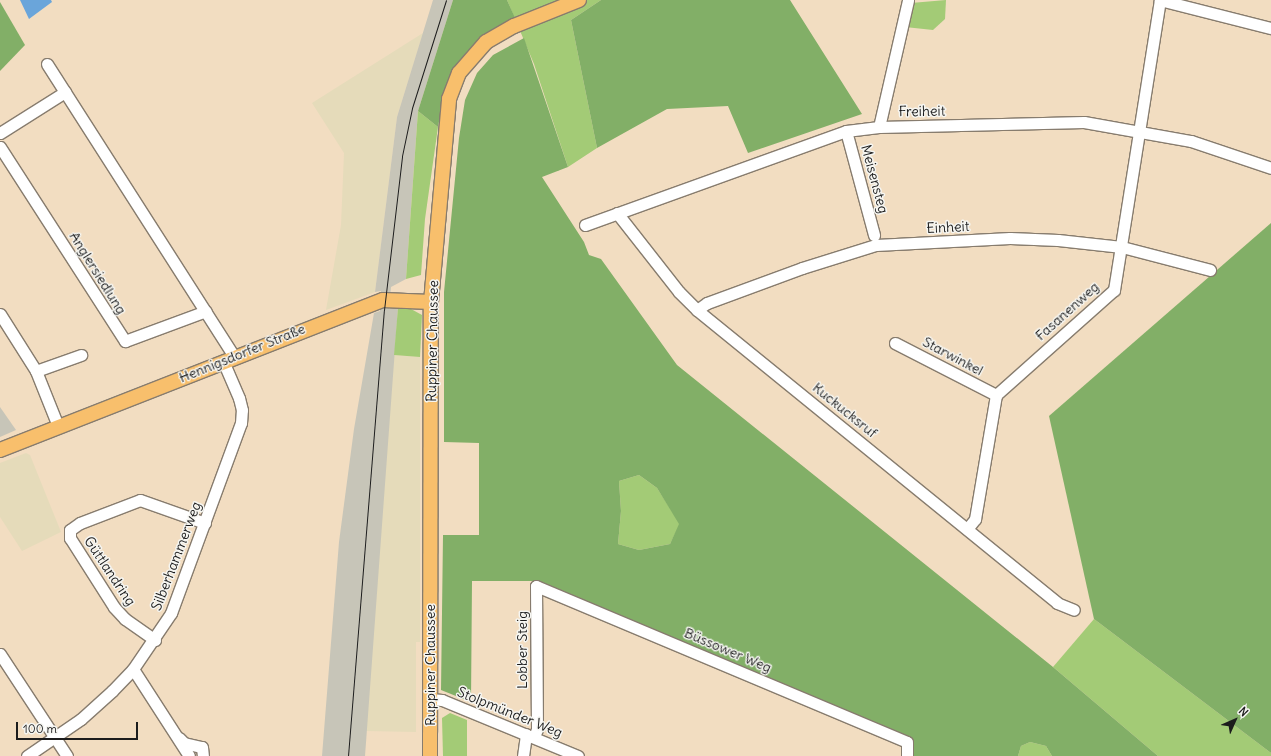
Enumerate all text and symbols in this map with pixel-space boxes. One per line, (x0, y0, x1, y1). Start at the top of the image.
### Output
street label: Freiheit (898, 102, 946, 120)
street label: Meisensteg (858, 143, 892, 215)
street label: Einheit (926, 217, 970, 237)
street label: Anglersiedlung (66, 229, 130, 317)
street label: Fasanenweg (1032, 278, 1102, 344)
street label: Ruppiner Chaussee (423, 280, 441, 402)
street label: Hennigsdorfer Straße (176, 320, 308, 386)
street label: Starwinkel (920, 333, 986, 379)
street label: Kuckucksruf (809, 379, 881, 441)
street label: Silberhammerweg (147, 499, 205, 613)
street label: Güttlandring (81, 533, 139, 609)
street label: Ruppiner Chaussee (422, 604, 438, 726)
street label: Lobber Steig (514, 611, 530, 689)
street label: Büssower Weg (682, 624, 774, 676)
street label: Stolpmünder Weg (455, 683, 565, 741)
north arrow (1215, 700, 1255, 740)
text: N (1236, 704, 1251, 719)
scale bar (18, 714, 140, 740)
text: 100 m (23, 721, 57, 736)

